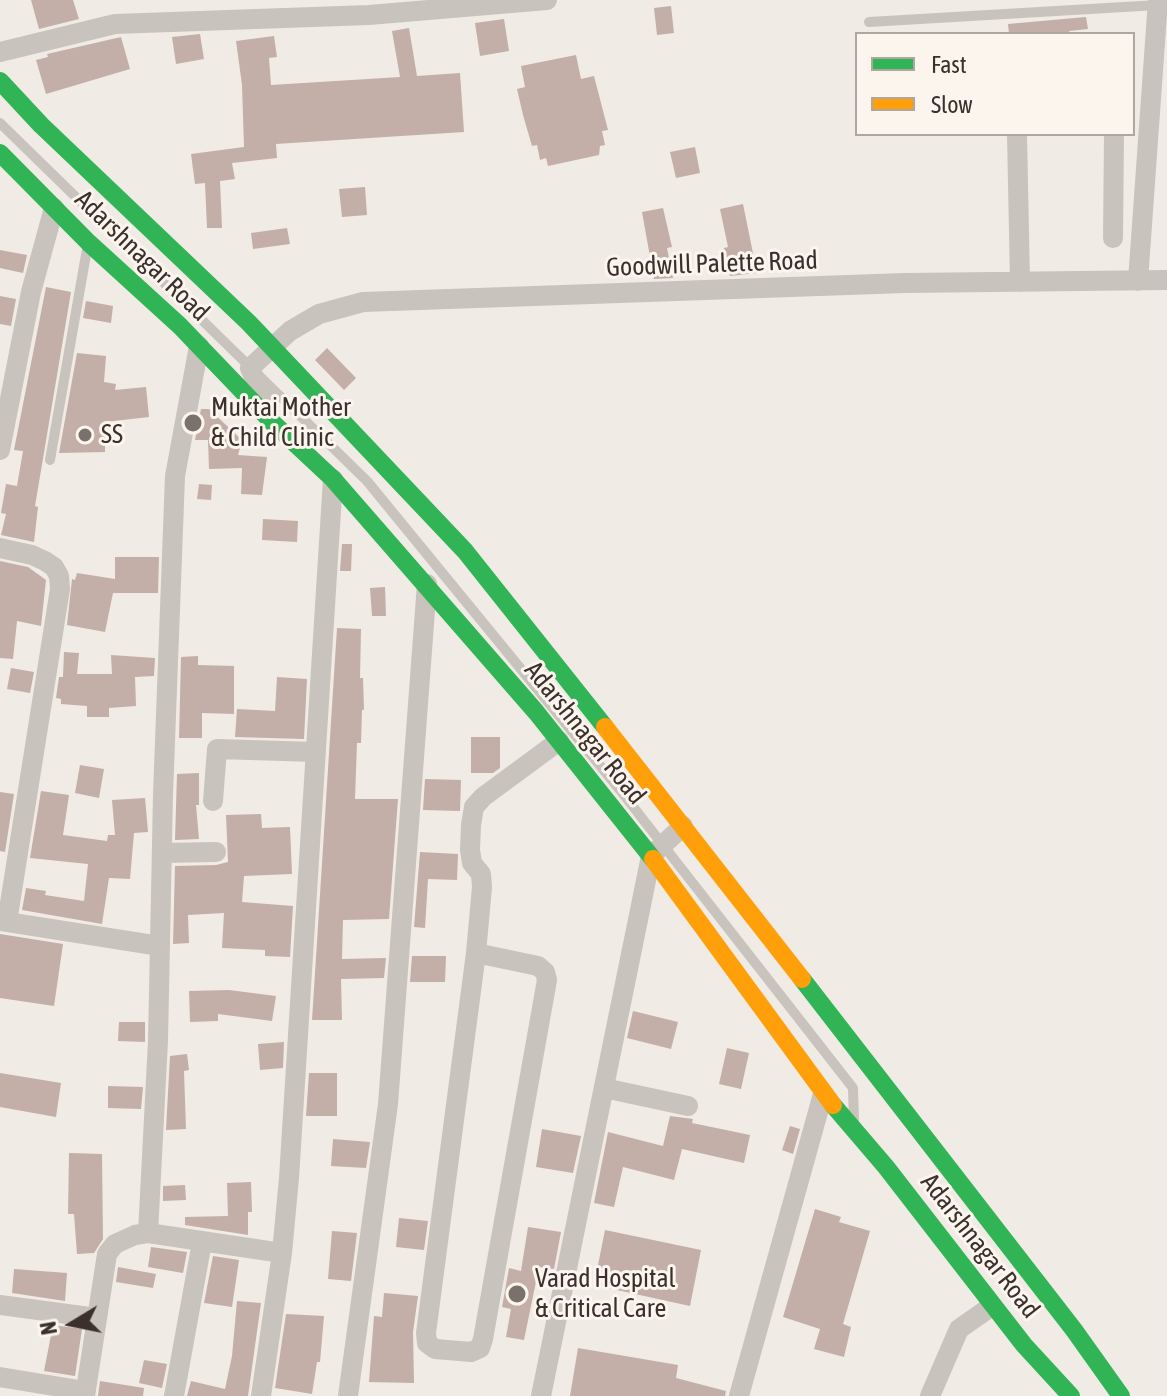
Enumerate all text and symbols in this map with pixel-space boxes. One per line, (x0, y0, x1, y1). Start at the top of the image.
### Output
legend (855, 32, 1135, 136)
text: Fast (931, 51, 967, 78)
text: Slow (931, 91, 973, 118)
street label: Adarshnagar Road (68, 184, 216, 328)
street label: Goodwill Palette Road (606, 245, 818, 283)
place label: Muktai Mother & Child Clinic (211, 392, 351, 454)
marker: Muktai Mother & Child Clinic (182, 412, 204, 434)
place label: SS (101, 419, 123, 451)
marker: SS (76, 426, 94, 444)
street label: Adarshnagar Road (518, 655, 652, 811)
street label: Adarshnagar Road (914, 1167, 1046, 1325)
place label: Varad Hospital & Critical Care (535, 1263, 675, 1324)
marker: Varad Hospital & Critical Care (506, 1283, 528, 1305)
north arrow (32, 1284, 112, 1364)
text: N (34, 1320, 62, 1337)

